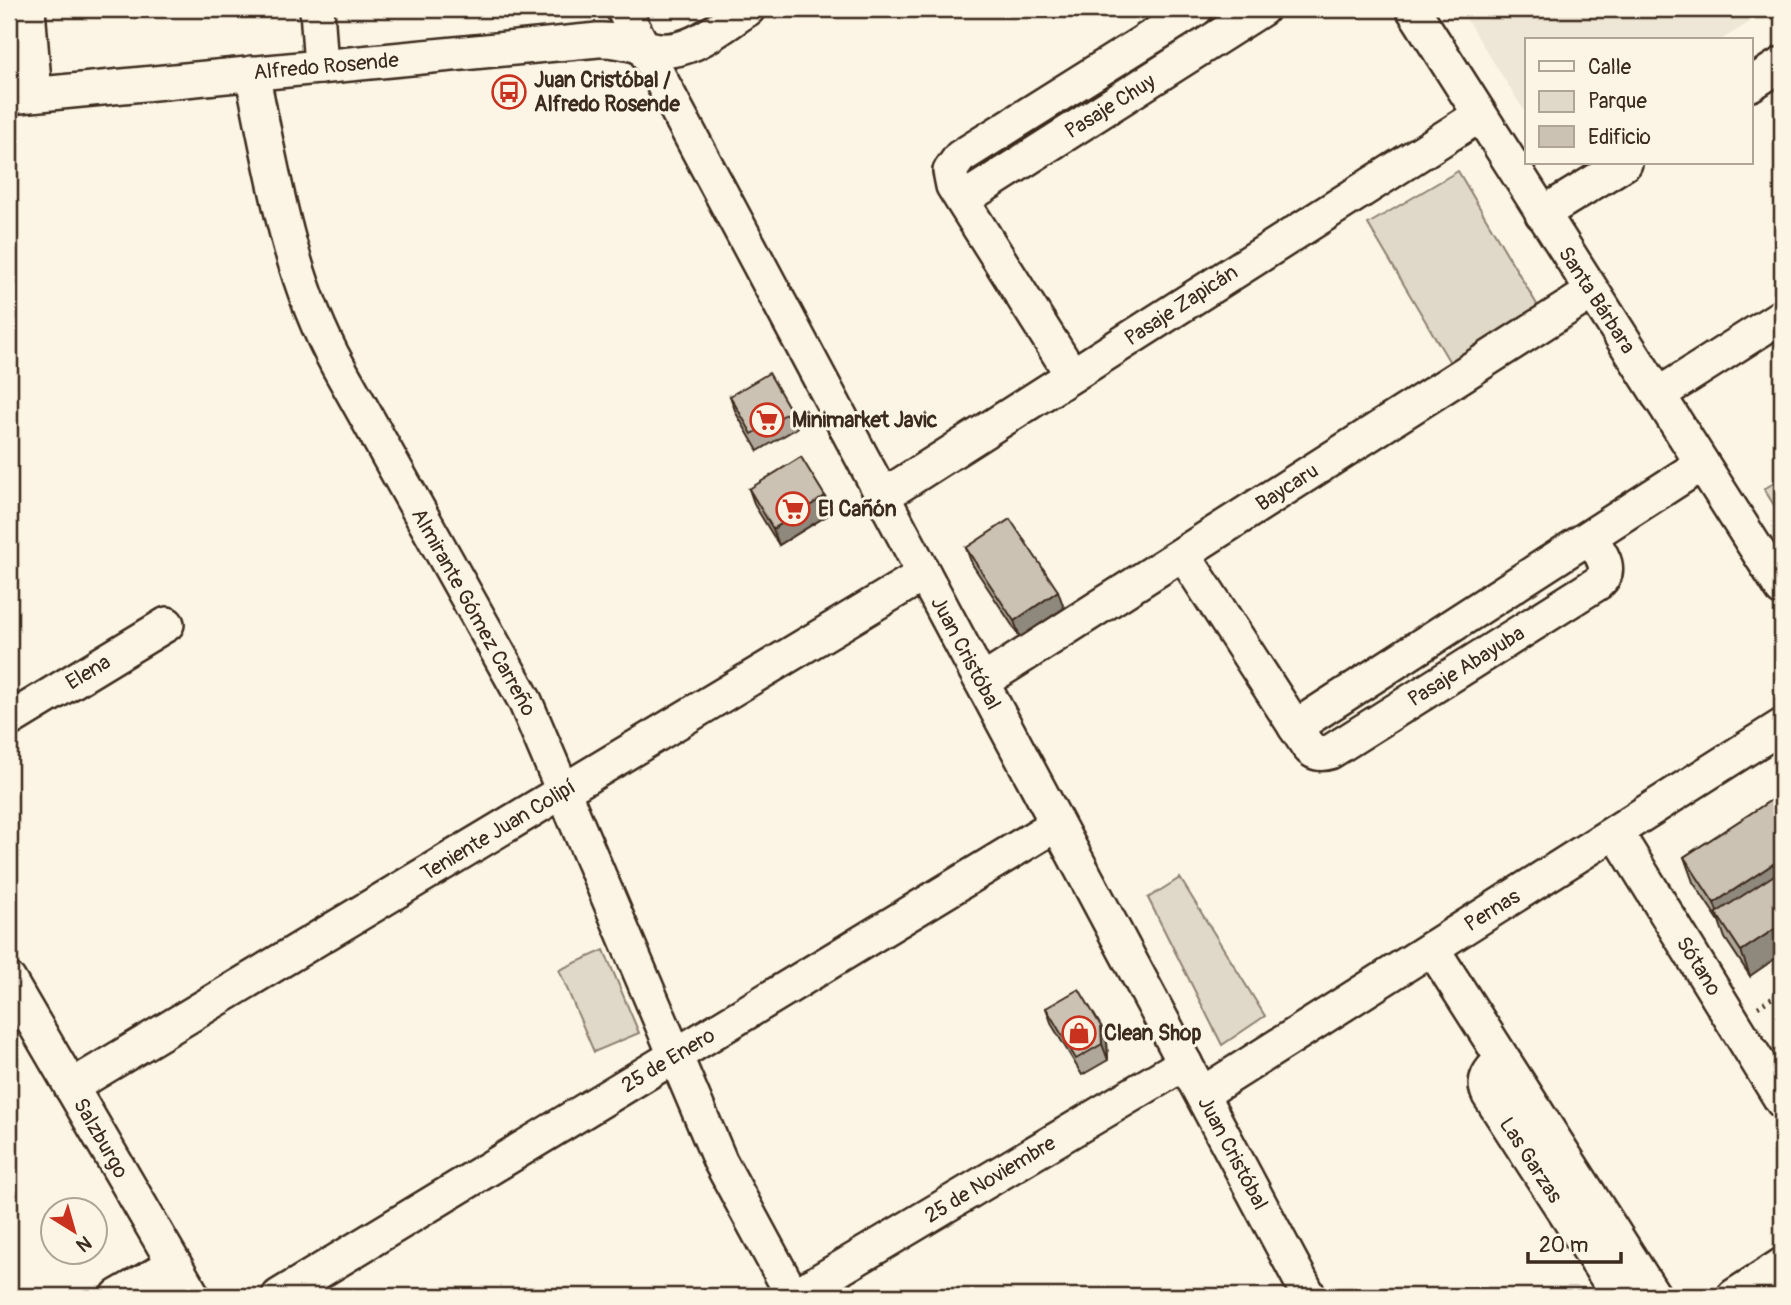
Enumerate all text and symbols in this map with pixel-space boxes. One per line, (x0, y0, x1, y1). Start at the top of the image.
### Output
legend (1525, 38, 1752, 164)
street label: Alfredo Rosende (252, 47, 400, 86)
text: Calle (1588, 54, 1632, 81)
place label: Juan Cristóbal / Alfredo Rosende (534, 67, 680, 118)
street label: Pasaje Chuy (1060, 68, 1161, 145)
bus stop icon: Juan Cristóbal / Alfredo Rosende (490, 73, 528, 111)
text: Parque (1588, 88, 1647, 115)
text: Edificio (1588, 124, 1651, 151)
street label: Santa Bárbara (1552, 242, 1641, 359)
street label: Pasaje Zapicán (1120, 259, 1243, 352)
supermarket icon: Minimarket Javic (748, 401, 786, 439)
place label: Minimarket Javic (792, 407, 938, 434)
street label: Baycaru (1251, 457, 1324, 518)
supermarket icon: El Cañón (774, 490, 812, 528)
place label: El Cañón (818, 496, 897, 523)
street label: Almirante Gómez Carreño (405, 504, 542, 721)
street label: Juan Cristóbal (924, 592, 1007, 715)
street label: Pasaje Abayuba (1403, 620, 1530, 713)
street label: Elena (61, 649, 116, 696)
street label: Teniente Juan Colipí (416, 774, 581, 887)
street label: Pernas (1459, 883, 1526, 938)
street label: Sótano (1670, 932, 1727, 1001)
shop icon: Clean Shop (1060, 1014, 1098, 1052)
place label: Clean Shop (1104, 1020, 1201, 1047)
street label: 25 de Enero (616, 1022, 720, 1099)
street label: Juan Cristóbal (1191, 1092, 1274, 1215)
street label: Salzburgo (67, 1093, 134, 1183)
street label: Las Garzas (1493, 1112, 1569, 1209)
street label: 25 de Noviembre (920, 1129, 1061, 1229)
north arrow (38, 1196, 108, 1266)
scale bar (1528, 1221, 1621, 1265)
text: N (71, 1230, 96, 1257)
text: 20 m (1539, 1232, 1588, 1259)

